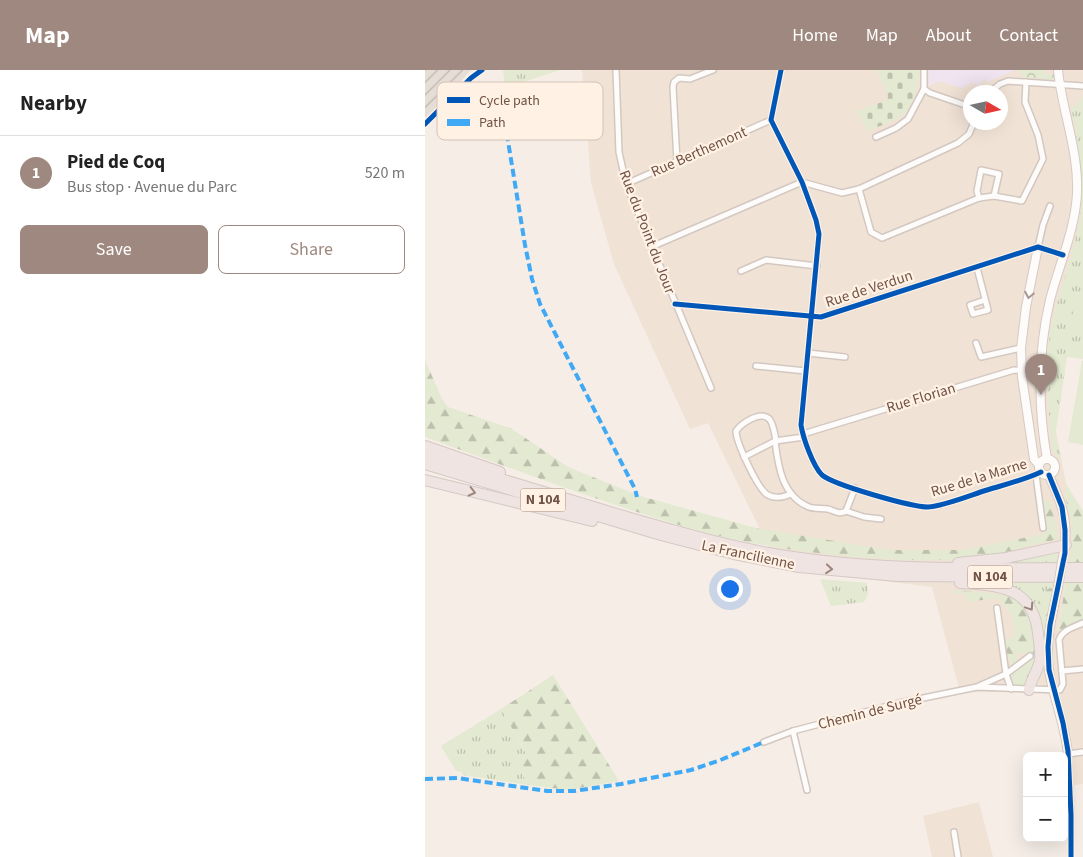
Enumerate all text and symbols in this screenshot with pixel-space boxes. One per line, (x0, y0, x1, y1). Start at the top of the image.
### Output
text: Map (25, 18, 70, 53)
text: Home (792, 23, 838, 48)
text: Map (866, 23, 898, 48)
text: About (926, 23, 971, 48)
text: Contact (999, 23, 1058, 48)
legend (437, 82, 603, 140)
north arrow (963, 85, 1008, 130)
text: Nearby (20, 88, 87, 118)
text: Cycle path (479, 91, 540, 111)
text: Path (479, 113, 506, 133)
street label: Rue Berthemont (648, 121, 750, 183)
text: Pied de Coq (67, 149, 165, 176)
text: 1 (32, 162, 40, 184)
text: 520 m (365, 162, 405, 184)
street label: Rue du Point du Jour (614, 167, 681, 298)
text: Bus stop · Avenue du Parc (67, 176, 237, 198)
button: Save (20, 225, 208, 274)
button: Share (218, 225, 405, 274)
street label: Rue de Verdun (823, 265, 915, 313)
one-way arrow (1024, 291, 1034, 299)
pin: 1 (1025, 354, 1057, 395)
street label: Rue Florian (884, 378, 958, 418)
street label: Rue de la Marne (928, 453, 1030, 503)
one-way arrow (468, 486, 477, 497)
road number: N 104 (521, 488, 565, 512)
street label: La Francilienne (699, 535, 797, 575)
one-way arrow (825, 564, 833, 575)
road number: N 104 (967, 566, 1013, 588)
your location (717, 576, 743, 602)
one-way arrow (1024, 601, 1033, 611)
street label: Chemin de Surgé (816, 689, 924, 735)
map controls (1023, 752, 1068, 842)
button: + (1023, 752, 1068, 797)
button: − (1023, 797, 1068, 842)

